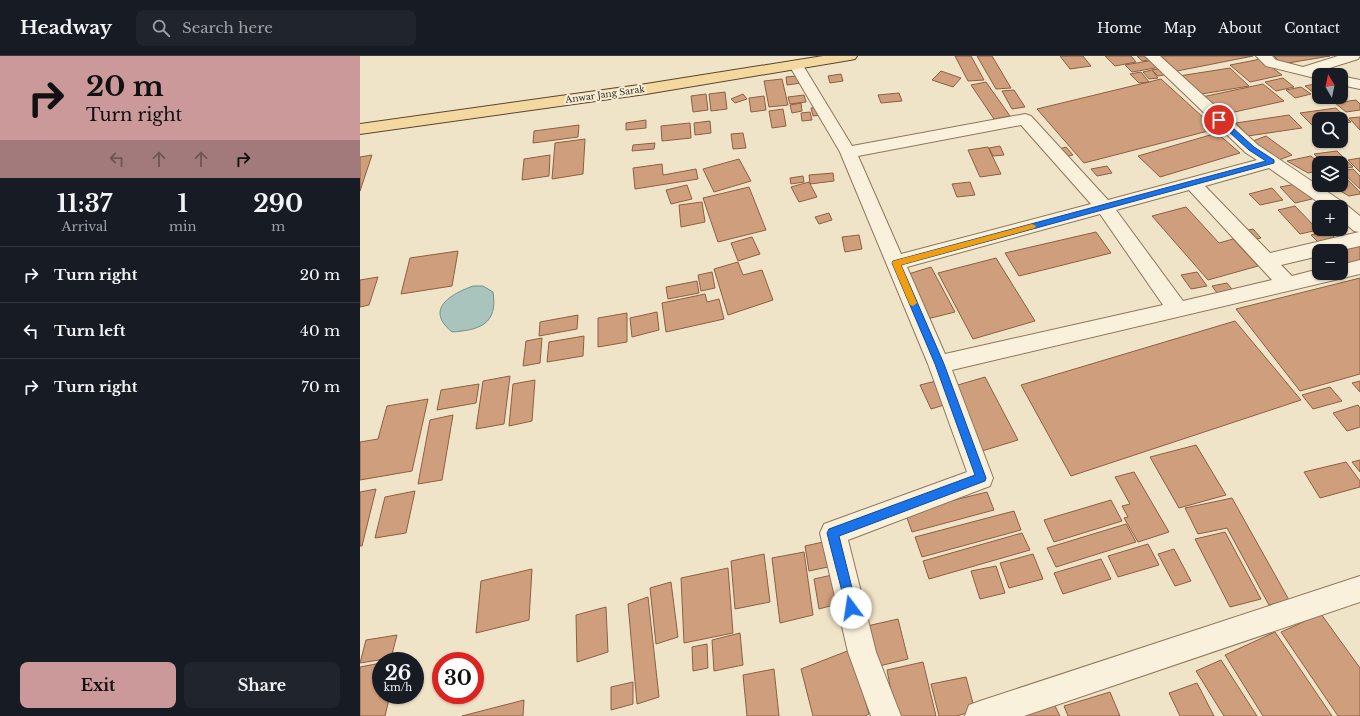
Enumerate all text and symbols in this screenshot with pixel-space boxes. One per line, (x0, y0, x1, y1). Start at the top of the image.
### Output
search box (136, 10, 416, 46)
text: Headway (20, 16, 112, 39)
icon: search (150, 17, 172, 39)
text: Search here (182, 18, 273, 37)
text: Home (1097, 19, 1142, 37)
text: Map (1164, 19, 1196, 37)
text: About (1218, 19, 1262, 37)
text: Contact (1284, 19, 1340, 37)
north arrow (1312, 68, 1348, 104)
map controls (1312, 68, 1348, 280)
text: 20 m (86, 69, 164, 104)
icon: right (20, 72, 72, 124)
street label: Anwar Jang Sarak (564, 83, 646, 105)
pin (1202, 103, 1236, 137)
text: Turn right (86, 104, 182, 126)
icon: arrive (1208, 109, 1230, 131)
button: search (1312, 112, 1348, 148)
icon: left (106, 148, 128, 170)
icon: ahead (148, 148, 170, 170)
icon: ahead (190, 148, 212, 170)
icon: right (232, 148, 254, 170)
button: layers (1312, 156, 1348, 192)
text: 11:37 (57, 189, 112, 218)
text: 1 (178, 189, 188, 218)
text: 290 (253, 189, 303, 218)
button: + (1312, 200, 1348, 236)
text: Arrival (62, 218, 108, 235)
text: min (169, 218, 196, 235)
text: m (271, 218, 285, 235)
button: − (1312, 244, 1348, 280)
icon: right (20, 264, 42, 286)
text: Turn right (54, 265, 137, 284)
text: 20 m (300, 265, 340, 284)
icon: left (20, 320, 42, 342)
text: Turn left (54, 321, 125, 340)
text: 40 m (300, 321, 340, 340)
icon: right (20, 376, 42, 398)
text: Turn right (54, 377, 137, 396)
text: 70 m (301, 377, 340, 396)
position arrow (830, 587, 872, 629)
speed limit sign: 30 (432, 652, 484, 704)
text: 26 (385, 661, 411, 685)
button: Exit (20, 662, 176, 708)
button: Share (184, 662, 340, 708)
text: km/h (384, 681, 412, 694)

